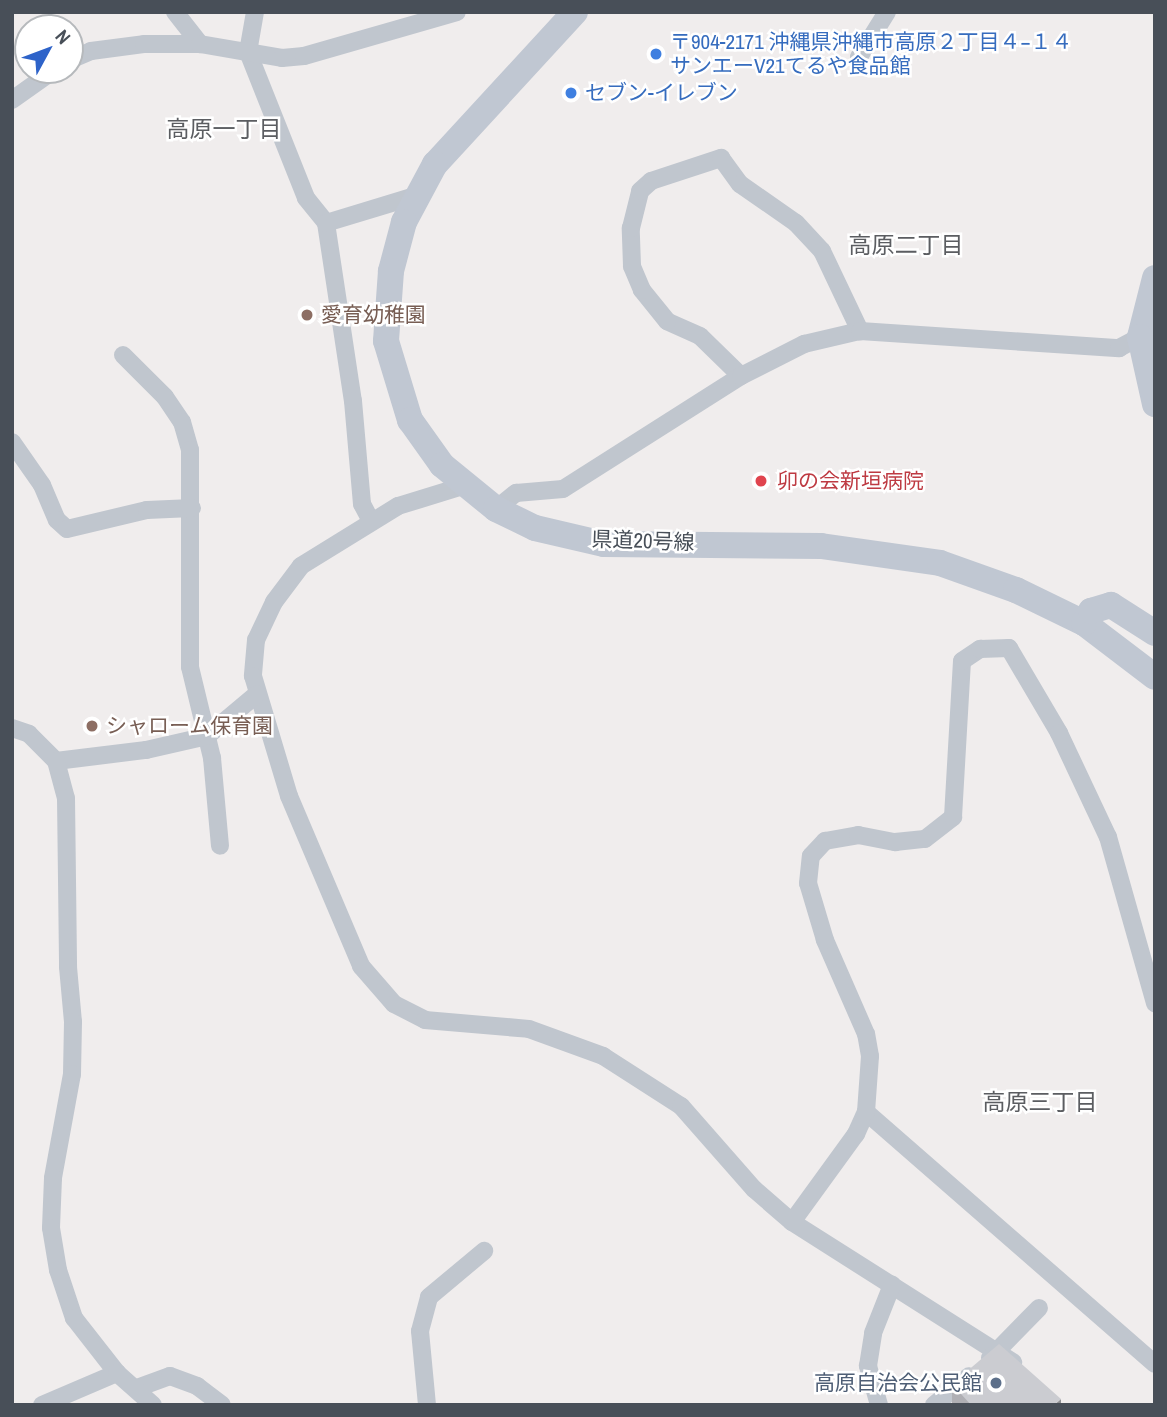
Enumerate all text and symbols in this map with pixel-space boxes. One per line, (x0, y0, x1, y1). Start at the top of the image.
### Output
north arrow (14, 14, 84, 84)
text: N (50, 24, 77, 49)
place label: 〒904-2171 沖縄県沖縄市高原２丁目４−１４ サンエーV21てるや食品館 (670, 29, 1073, 79)
marker: 〒904-2171 沖縄県沖縄市高原２丁目４−１４ サンエーV21てるや食品館 (648, 46, 664, 62)
place label: セブン-イレブン (585, 80, 738, 106)
marker: セブン-イレブン (563, 85, 579, 101)
district label: 高原一丁目 (167, 115, 281, 143)
district label: 高原二丁目 (849, 231, 963, 259)
place label: 愛育幼稚園 (321, 302, 426, 328)
marker: 愛育幼稚園 (299, 307, 315, 323)
place label: 卯の会新垣病院 (777, 468, 924, 494)
marker: 卯の会新垣病院 (751, 471, 771, 491)
street label: 県道20号線 (591, 527, 695, 555)
place label: シャローム保育園 (106, 713, 274, 739)
marker: シャローム保育園 (84, 718, 100, 734)
district label: 高原三丁目 (983, 1088, 1097, 1116)
place label: 高原自治会公民館 (814, 1370, 982, 1396)
marker: 高原自治会公民館 (988, 1375, 1004, 1391)

